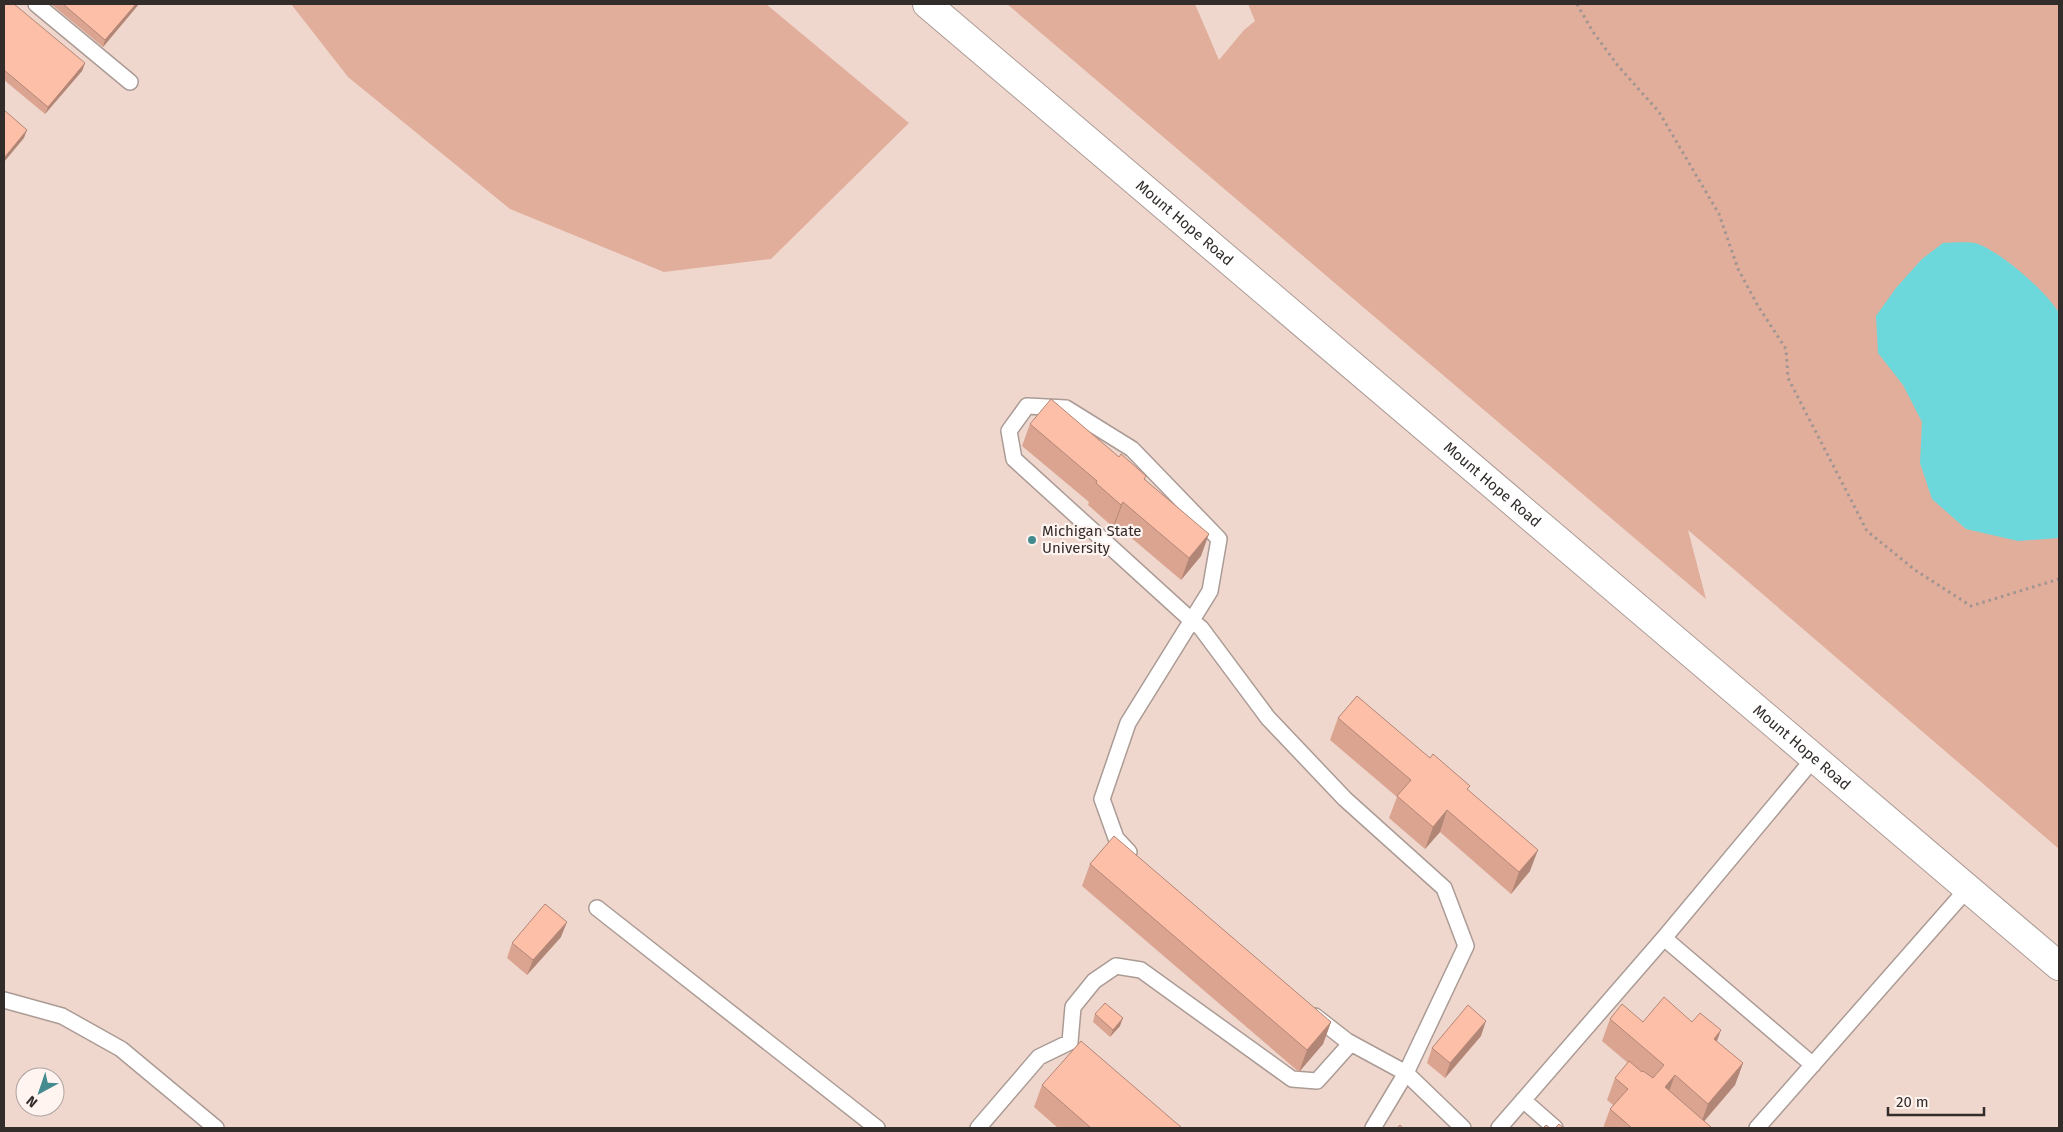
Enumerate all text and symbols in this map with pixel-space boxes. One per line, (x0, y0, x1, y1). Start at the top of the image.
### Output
street label: Mount Hope Road (1132, 176, 1237, 269)
street label: Mount Hope Road (1440, 438, 1545, 531)
place label: Michigan State University (1042, 522, 1142, 557)
marker: Michigan State University (1026, 534, 1038, 546)
street label: Mount Hope Road (1749, 701, 1854, 794)
north arrow (15, 1067, 65, 1117)
scale bar (1888, 1084, 1984, 1116)
text: N (23, 1092, 41, 1111)
text: 20 m (1896, 1093, 1929, 1111)

